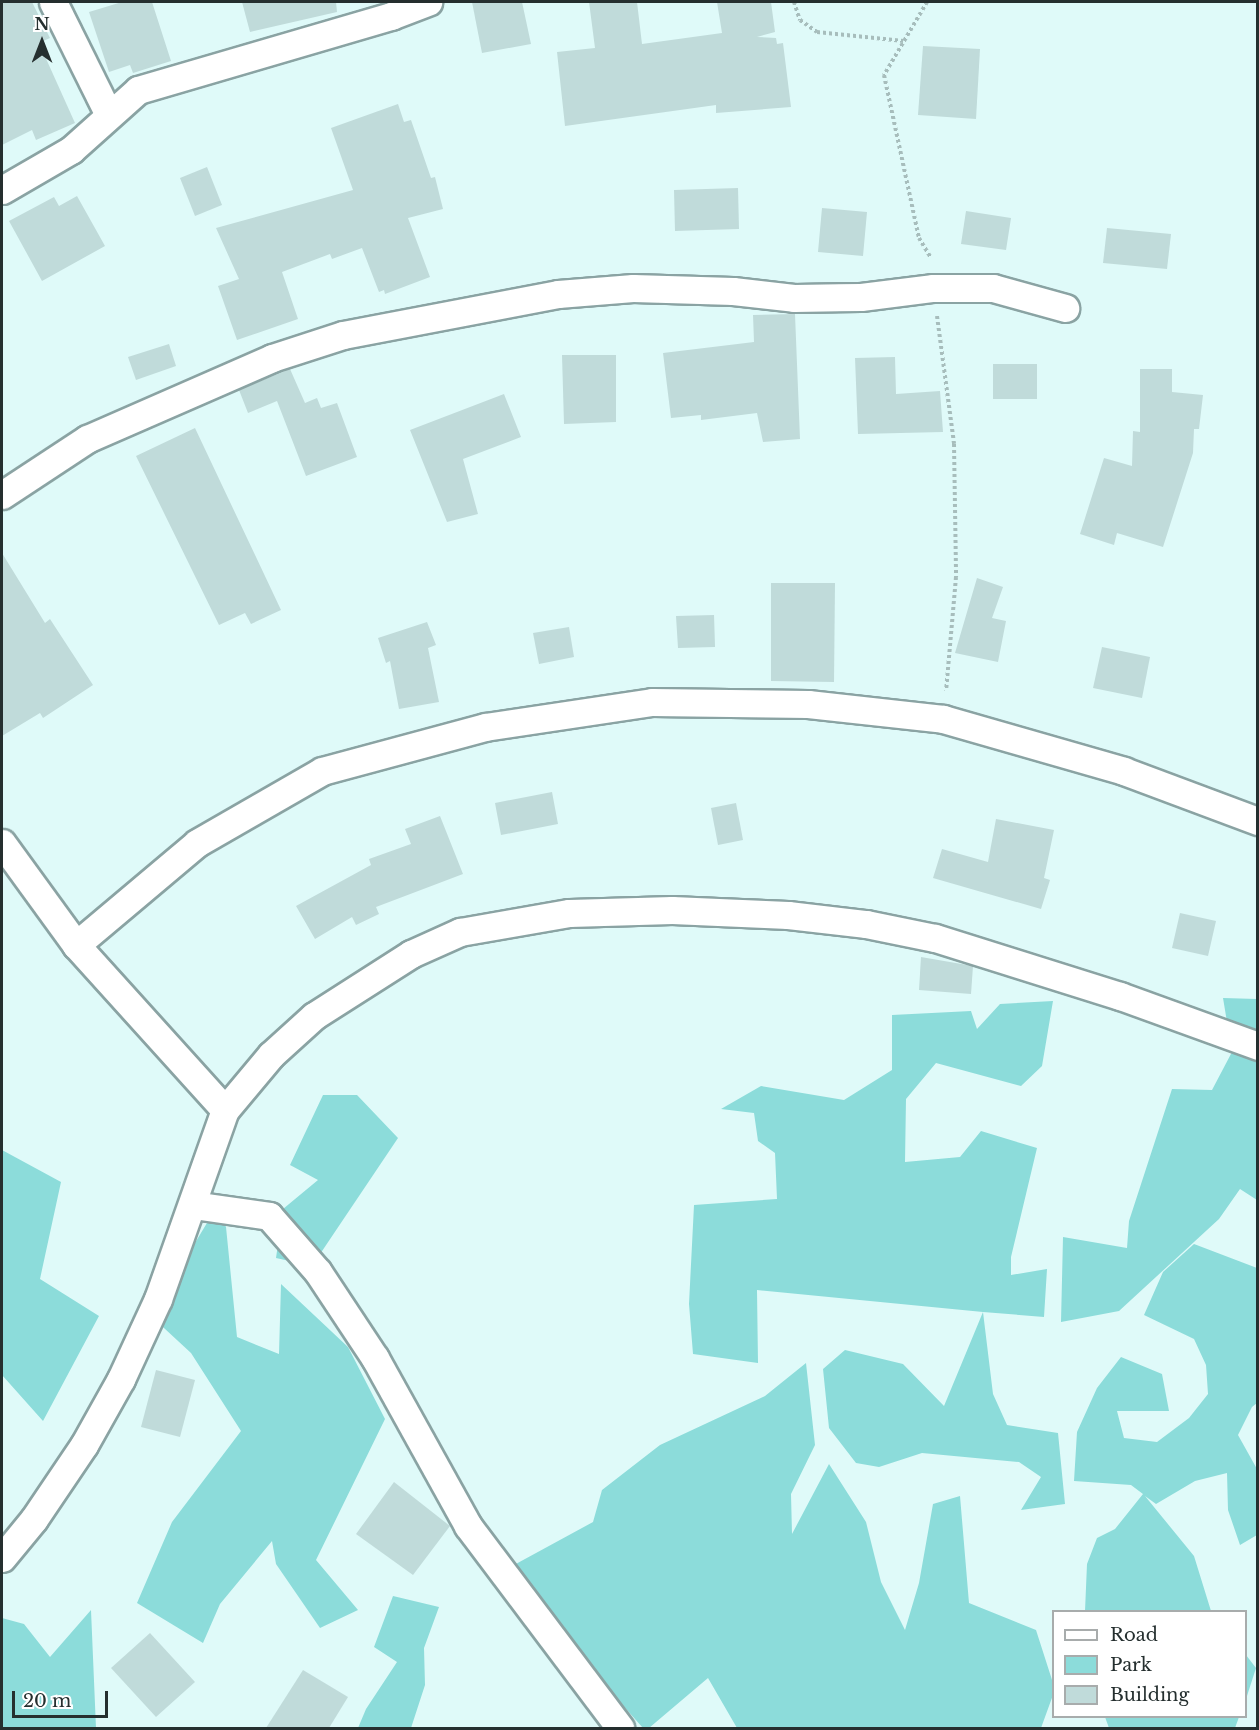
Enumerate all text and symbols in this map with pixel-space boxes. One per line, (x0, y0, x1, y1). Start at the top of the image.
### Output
north arrow (12, 12, 72, 72)
text: N (34, 14, 50, 34)
legend (1052, 1610, 1247, 1718)
text: Road (1110, 1624, 1158, 1646)
text: Park (1110, 1654, 1152, 1676)
scale bar (15, 1679, 111, 1717)
text: Building (1110, 1684, 1189, 1706)
text: 20 m (23, 1690, 71, 1712)

